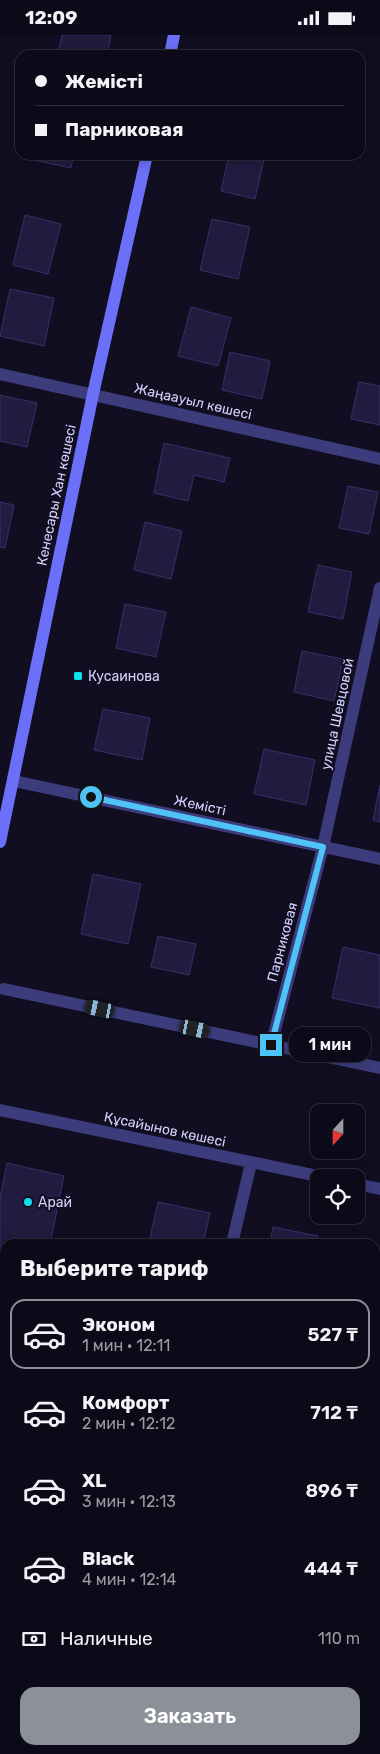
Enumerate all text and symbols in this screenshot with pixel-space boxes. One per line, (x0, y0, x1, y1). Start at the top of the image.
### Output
text: 12:09 (25, 6, 77, 29)
text: Жемісті (65, 70, 143, 93)
text: Парниковая (65, 118, 184, 141)
street label: Жаңаауыл көшесі (132, 380, 253, 423)
street label: Кенесары Хан көшесі (33, 423, 80, 567)
street label: улица Шевцовой (317, 657, 358, 772)
place label: Кусаинова (88, 668, 160, 685)
marker: Кусаинова (72, 670, 84, 682)
route start (80, 786, 102, 808)
street label: Жемісті (172, 792, 228, 819)
street label: Парниковая (264, 901, 301, 984)
car (83, 999, 116, 1019)
car (178, 1019, 211, 1039)
callout: 1 мин (288, 1027, 371, 1063)
route end (260, 1034, 282, 1056)
text: 1 мин (309, 1035, 351, 1054)
north arrow (310, 1104, 365, 1159)
map controls (310, 1104, 365, 1224)
street label: Құсайынов көшесі (102, 1108, 227, 1151)
button: locate (310, 1169, 365, 1224)
place label: Арай (38, 1194, 72, 1211)
marker: Арай (22, 1196, 34, 1208)
text: Выберите тариф (20, 1255, 209, 1282)
icon: car (22, 1312, 67, 1357)
text: Эконом (82, 1313, 155, 1336)
text: 527 ₸ (307, 1323, 358, 1346)
text: 1 мин · 12:11 (82, 1336, 170, 1355)
icon: car (22, 1390, 67, 1435)
text: Комфорт (82, 1391, 169, 1414)
text: 712 ₸ (310, 1401, 358, 1424)
text: 2 мин · 12:12 (82, 1414, 175, 1433)
icon: car (22, 1468, 67, 1513)
text: XL (82, 1469, 106, 1492)
text: 896 ₸ (305, 1479, 358, 1502)
text: 3 мин · 12:13 (82, 1492, 176, 1511)
icon: car (22, 1546, 67, 1591)
text: Black (82, 1547, 134, 1570)
text: 444 ₸ (304, 1557, 358, 1580)
text: 4 мин · 12:14 (82, 1570, 177, 1589)
icon: cash (20, 1625, 48, 1653)
text: Наличные (60, 1627, 153, 1650)
text: 110 m (318, 1629, 360, 1648)
button: Заказать (20, 1687, 360, 1745)

